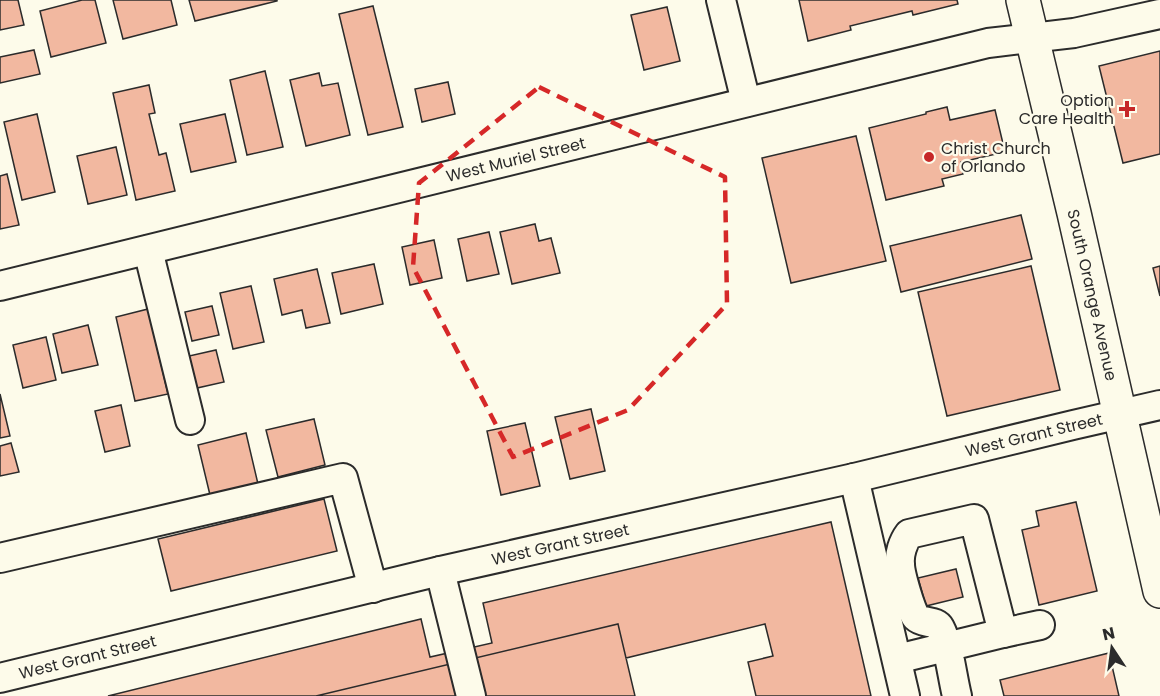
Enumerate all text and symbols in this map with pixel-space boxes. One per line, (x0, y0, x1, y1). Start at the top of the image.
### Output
place label: Option Care Health (1019, 89, 1114, 130)
marker: Option Care Health (1118, 100, 1136, 118)
street label: West Muriel Street (443, 131, 588, 187)
place label: Christ Church of Orlando (941, 137, 1051, 178)
marker: Christ Church of Orlando (922, 150, 936, 164)
street label: South Orange Avenue (1062, 207, 1123, 383)
street label: West Grant Street (963, 407, 1105, 462)
street label: West Grant Street (489, 517, 631, 571)
north arrow (1082, 618, 1142, 678)
text: N (1100, 621, 1117, 646)
street label: West Grant Street (16, 629, 159, 685)

